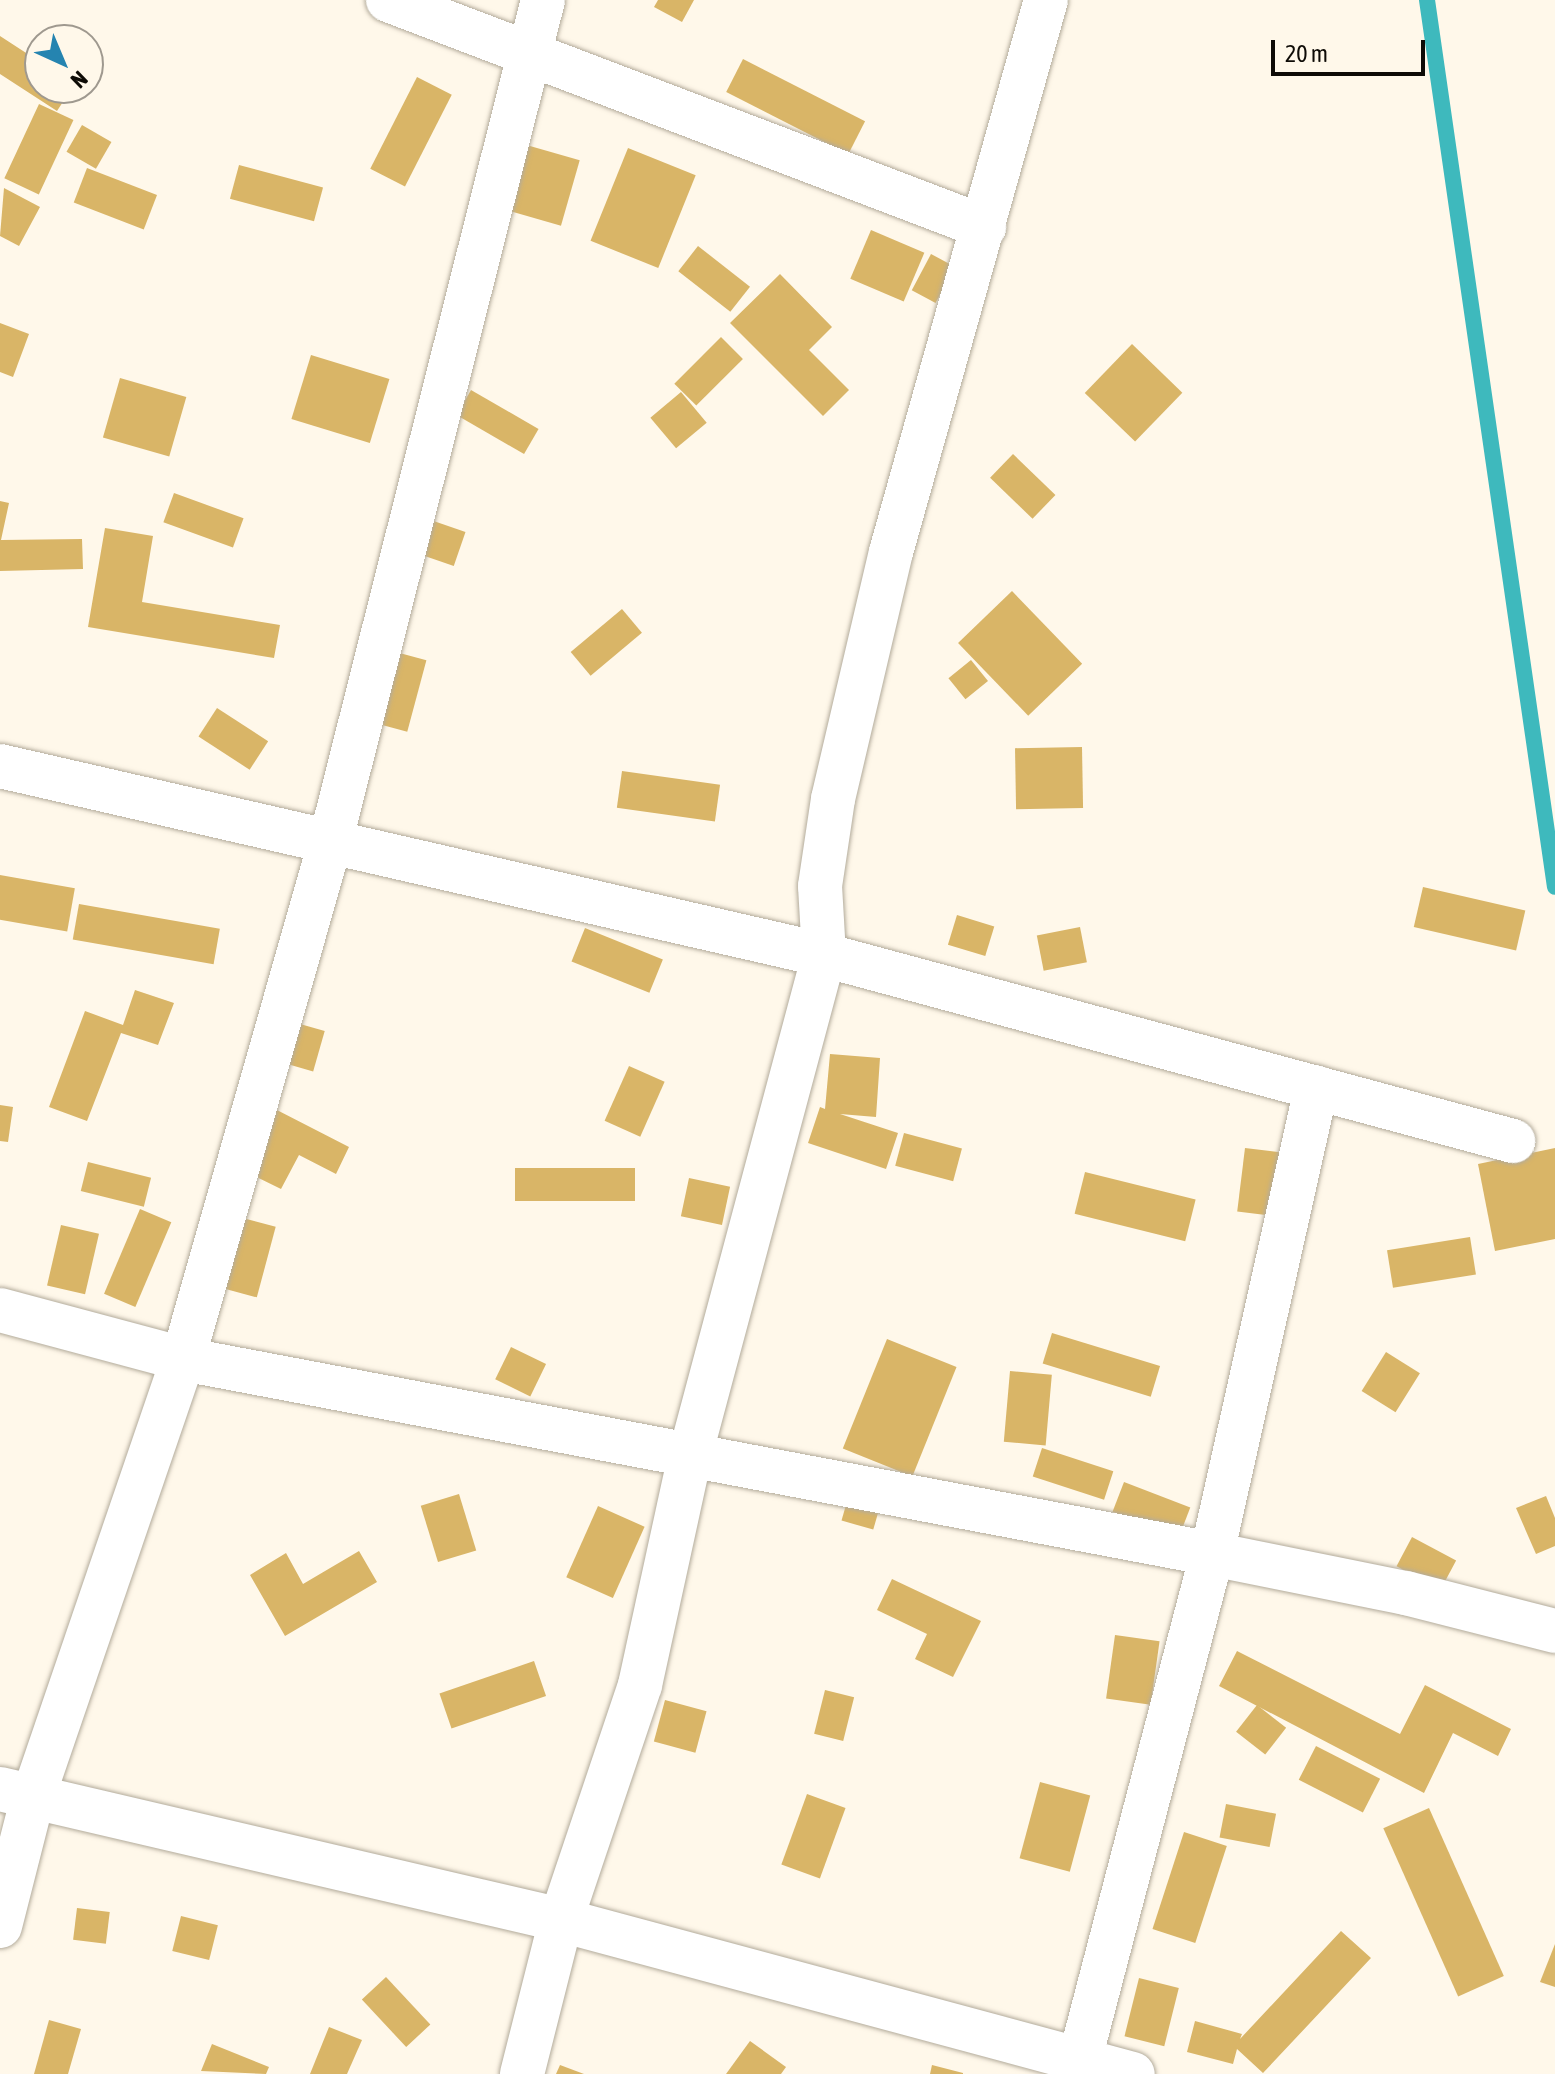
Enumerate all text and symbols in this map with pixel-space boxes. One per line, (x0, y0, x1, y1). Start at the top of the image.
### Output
north arrow (24, 24, 104, 104)
scale bar (1275, 24, 1429, 74)
text: 20 m (1285, 40, 1328, 67)
text: N (66, 66, 93, 94)

